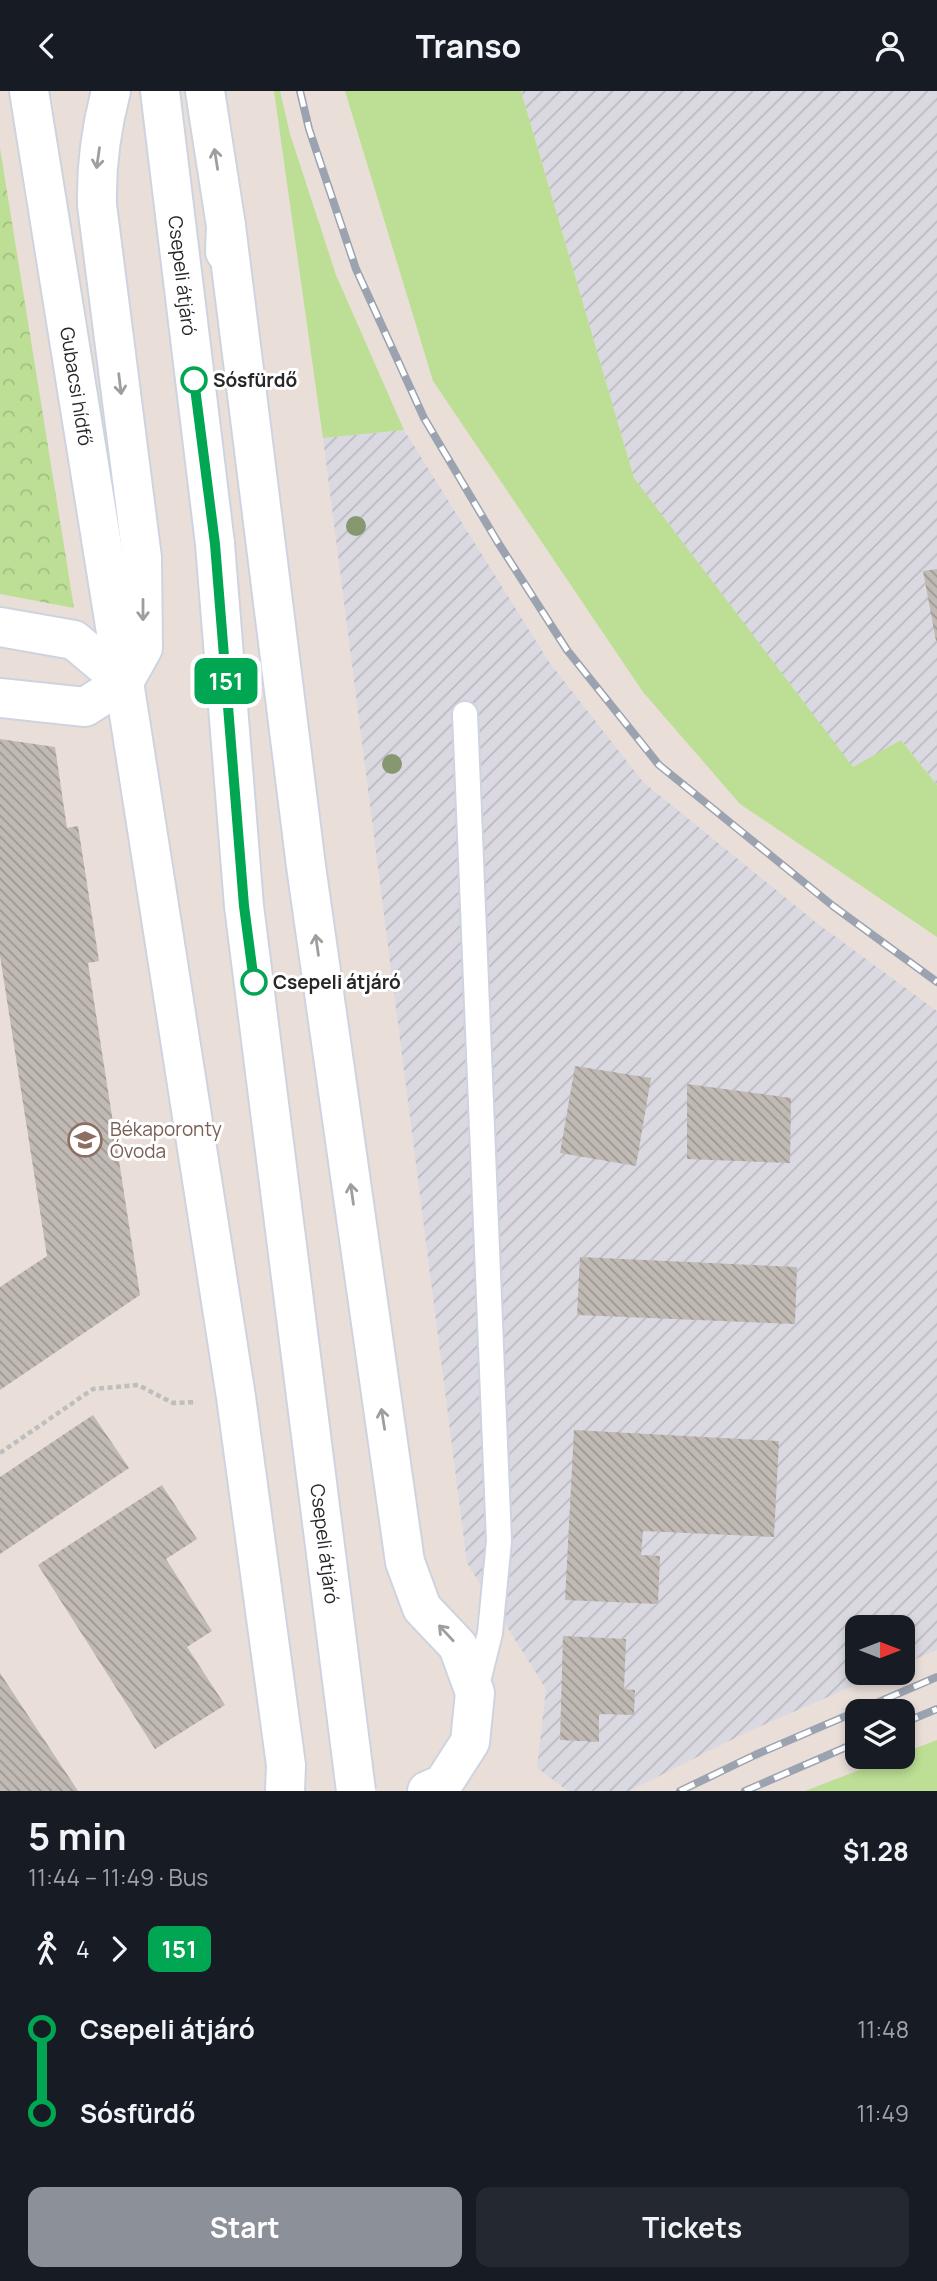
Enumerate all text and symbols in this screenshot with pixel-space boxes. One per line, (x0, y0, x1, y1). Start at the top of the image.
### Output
text: Transo (416, 24, 521, 68)
icon: back (28, 27, 66, 65)
icon: person (871, 27, 909, 65)
one-way arrow (91, 146, 104, 169)
one-way arrow (209, 148, 222, 171)
street label: Csepeli átjáró (162, 214, 203, 337)
street label: Gubacsi hídfő (54, 325, 99, 447)
marker: Sósfürdő (181, 367, 207, 393)
place label: Sósfürdő (213, 367, 297, 393)
one-way arrow (113, 372, 126, 395)
one-way arrow (136, 598, 150, 621)
line badge: 151 (186, 658, 266, 704)
text: 151 (208, 664, 244, 697)
one-way arrow (311, 934, 324, 956)
marker: Csepeli átjáró (241, 969, 267, 995)
place label: Csepeli átjáró (273, 969, 401, 995)
place label: Békaporonty Óvoda (110, 1116, 222, 1164)
school or university icon: Békaporonty Óvoda (66, 1121, 104, 1159)
one-way arrow (345, 1183, 358, 1206)
one-way arrow (377, 1409, 390, 1431)
street label: Csepeli átjáró (304, 1482, 345, 1605)
north arrow (845, 1615, 915, 1685)
map controls (845, 1615, 915, 1769)
one-way arrow (437, 1625, 454, 1642)
button: layers (845, 1699, 915, 1769)
text: 5 min (28, 1809, 126, 1861)
text: $1.28 (843, 1833, 909, 1869)
text: 11:44 – 11:49 · Bus (28, 1861, 208, 1893)
icon: walk (28, 1930, 66, 1968)
icon: forward (100, 1930, 138, 1968)
text: 151 (162, 1932, 197, 1965)
text: 4 (76, 1933, 90, 1965)
text: Csepeli átjáró (80, 2011, 255, 2047)
text: 11:48 (857, 2013, 909, 2045)
text: Sósfürdő (80, 2095, 195, 2131)
text: 11:49 (857, 2097, 909, 2129)
button: Start (28, 2187, 462, 2267)
button: Tickets (476, 2187, 909, 2267)

